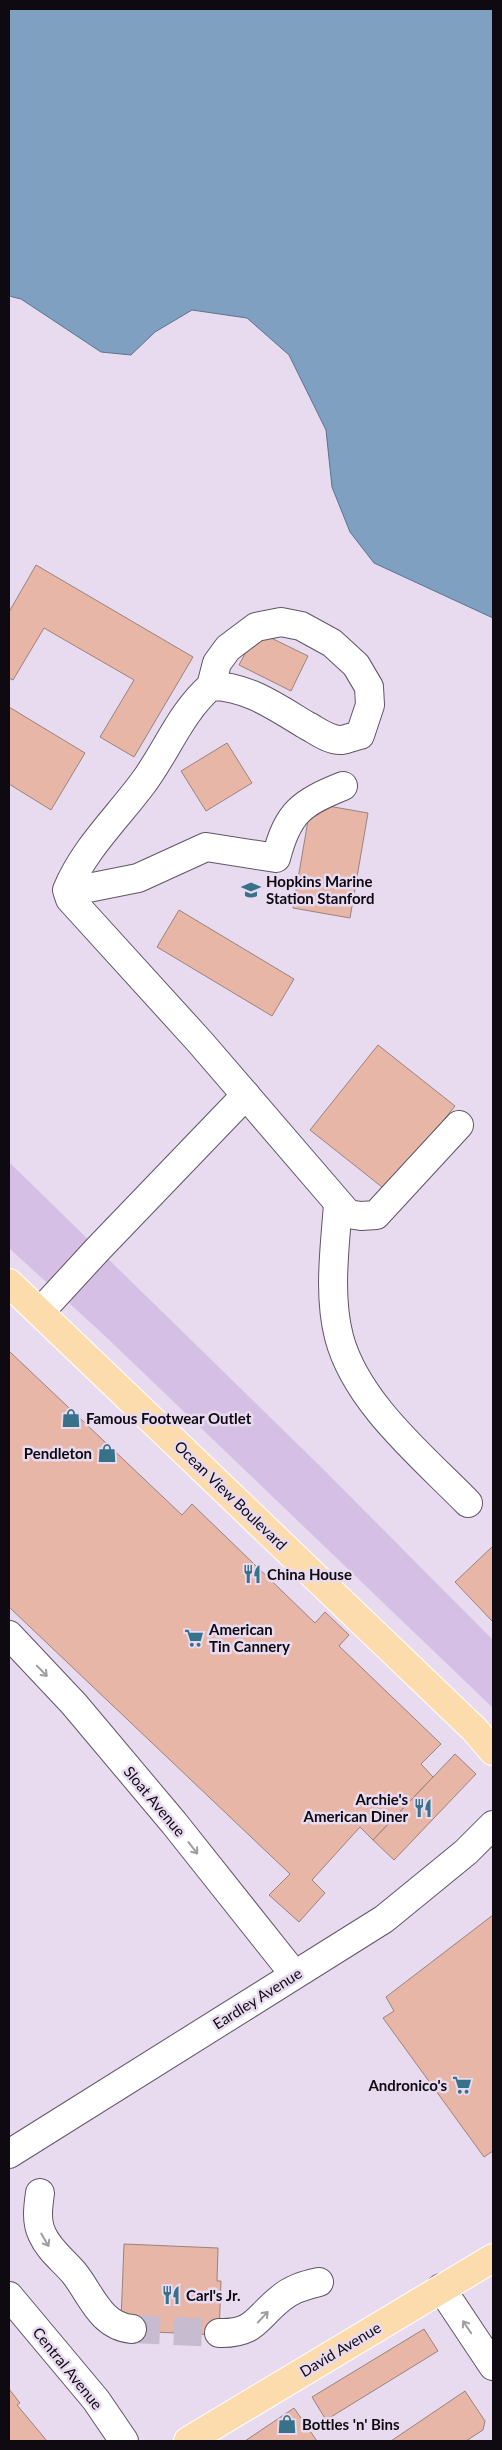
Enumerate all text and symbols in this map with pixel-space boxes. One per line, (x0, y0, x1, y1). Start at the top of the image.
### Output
place label: Hopkins Marine Station Stanford (266, 872, 374, 907)
school or university icon: Hopkins Marine Station Stanford (240, 879, 262, 901)
shop icon: Famous Footwear Outlet (60, 1407, 82, 1429)
place label: Famous Footwear Outlet (86, 1409, 252, 1427)
street label: Ocean View Boulevard (171, 1437, 291, 1553)
shop icon: Pendleton (96, 1442, 118, 1464)
place label: Pendleton (24, 1444, 92, 1462)
restaurant icon: China House (241, 1563, 263, 1585)
place label: China House (267, 1565, 352, 1583)
place label: American Tin Cannery (208, 1620, 290, 1655)
supermarket icon: American Tin Cannery (183, 1627, 205, 1649)
one-way arrow (36, 1664, 48, 1677)
street label: Sloat Avenue (121, 1762, 190, 1840)
place label: Archie's American Diner (303, 1790, 408, 1825)
restaurant icon: Archie's American Diner (412, 1797, 434, 1819)
one-way arrow (188, 1841, 199, 1854)
street label: Eardley Avenue (209, 1964, 305, 2032)
supermarket icon: Andronico's (451, 2074, 473, 2096)
place label: Andronico's (367, 2076, 447, 2094)
one-way arrow (40, 2232, 50, 2247)
restaurant icon: Carl's Jr. (160, 2284, 182, 2306)
place label: Carl's Jr. (186, 2286, 240, 2304)
one-way arrow (257, 2311, 269, 2323)
street label: David Avenue (296, 2318, 384, 2380)
one-way arrow (462, 2320, 472, 2334)
street label: Central Avenue (29, 2323, 107, 2413)
shop icon: Bottles 'n' Bins (276, 2413, 298, 2435)
place label: Bottles 'n' Bins (302, 2415, 400, 2433)

